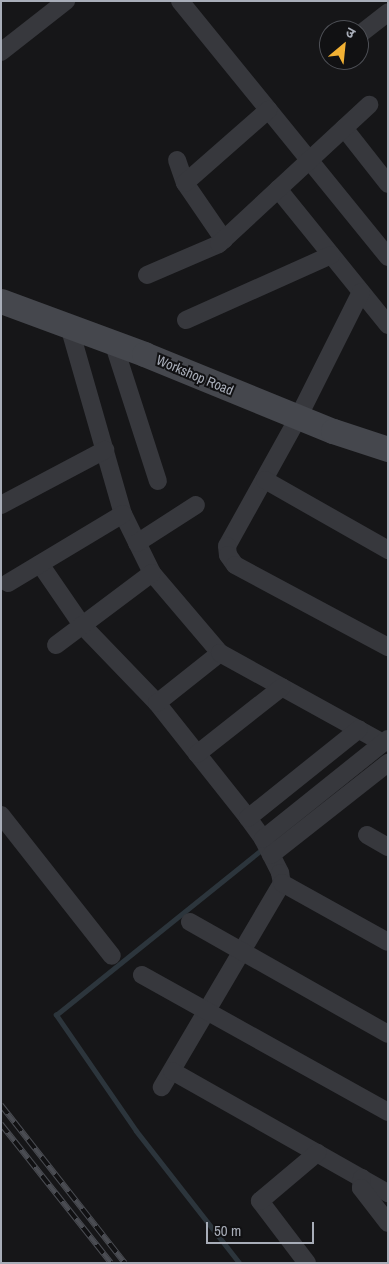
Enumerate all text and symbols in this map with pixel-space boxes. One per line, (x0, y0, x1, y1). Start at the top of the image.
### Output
north arrow (319, 20, 369, 70)
text: उ (343, 23, 358, 43)
street label: Workshop Road (154, 351, 236, 399)
scale bar (209, 1212, 316, 1244)
text: 50 m (214, 1220, 241, 1241)

